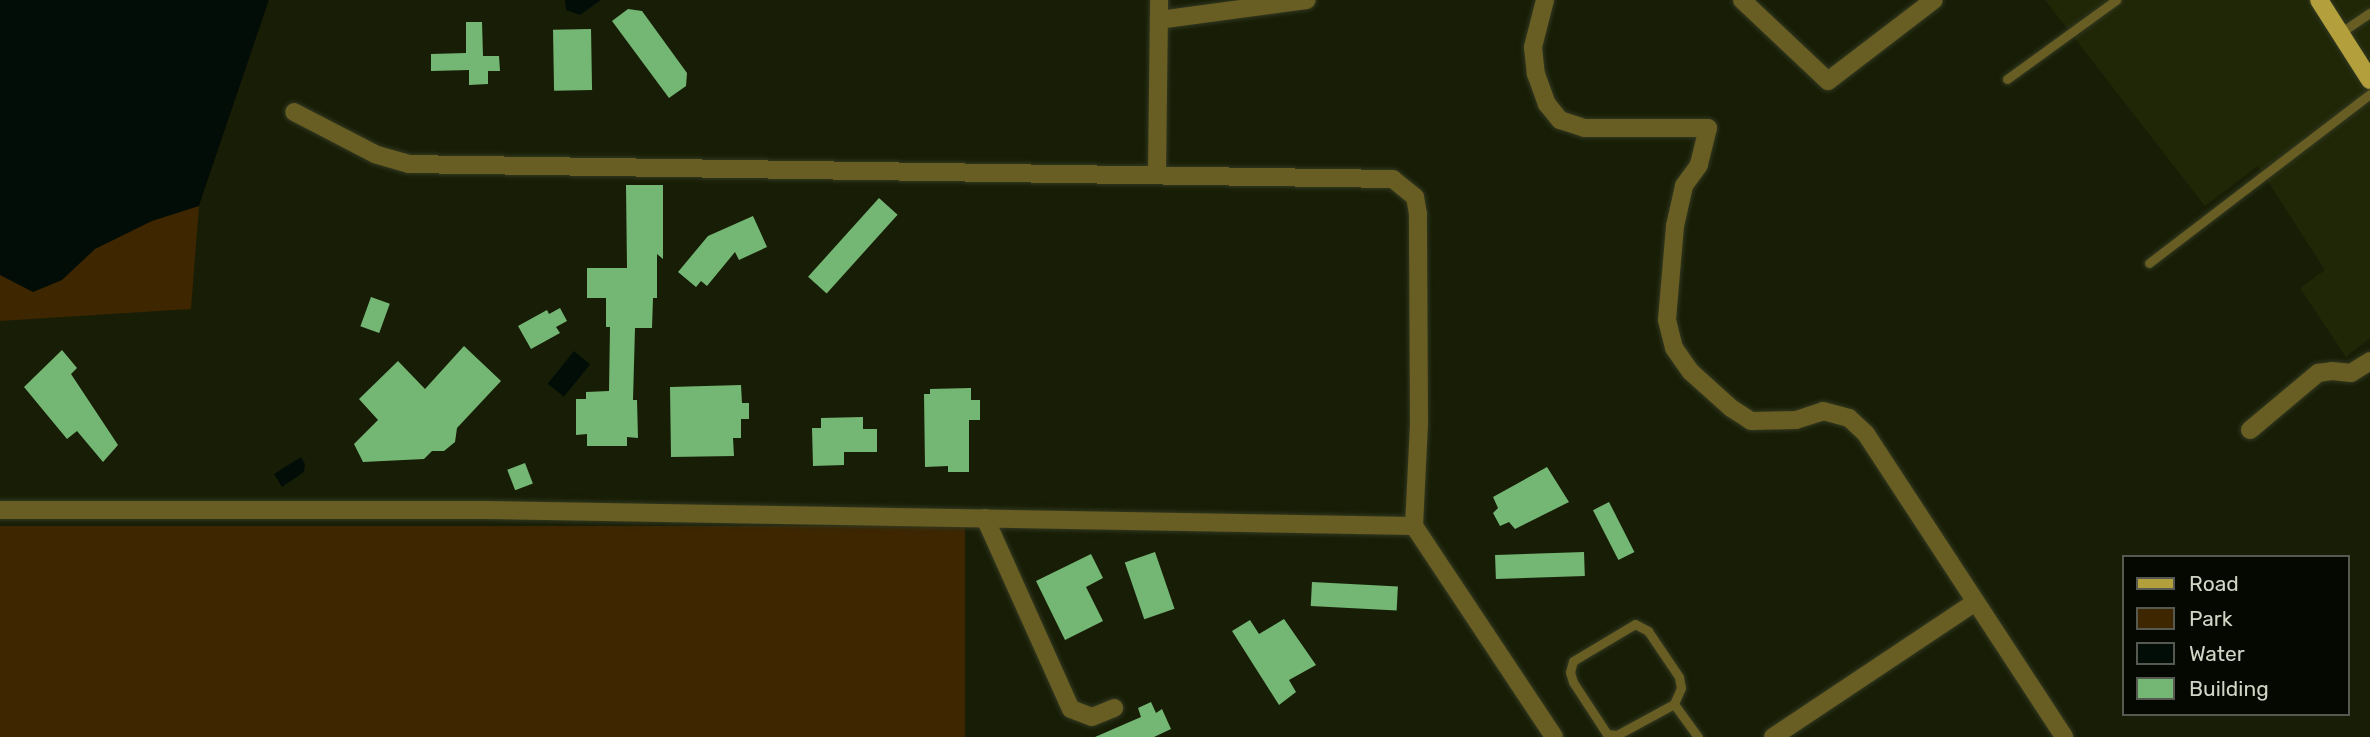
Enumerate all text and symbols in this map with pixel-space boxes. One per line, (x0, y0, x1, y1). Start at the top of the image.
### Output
legend (2122, 555, 2349, 716)
text: Road (2189, 571, 2239, 596)
text: Park (2189, 606, 2233, 631)
text: Water (2189, 641, 2245, 666)
text: Building (2189, 676, 2269, 701)

